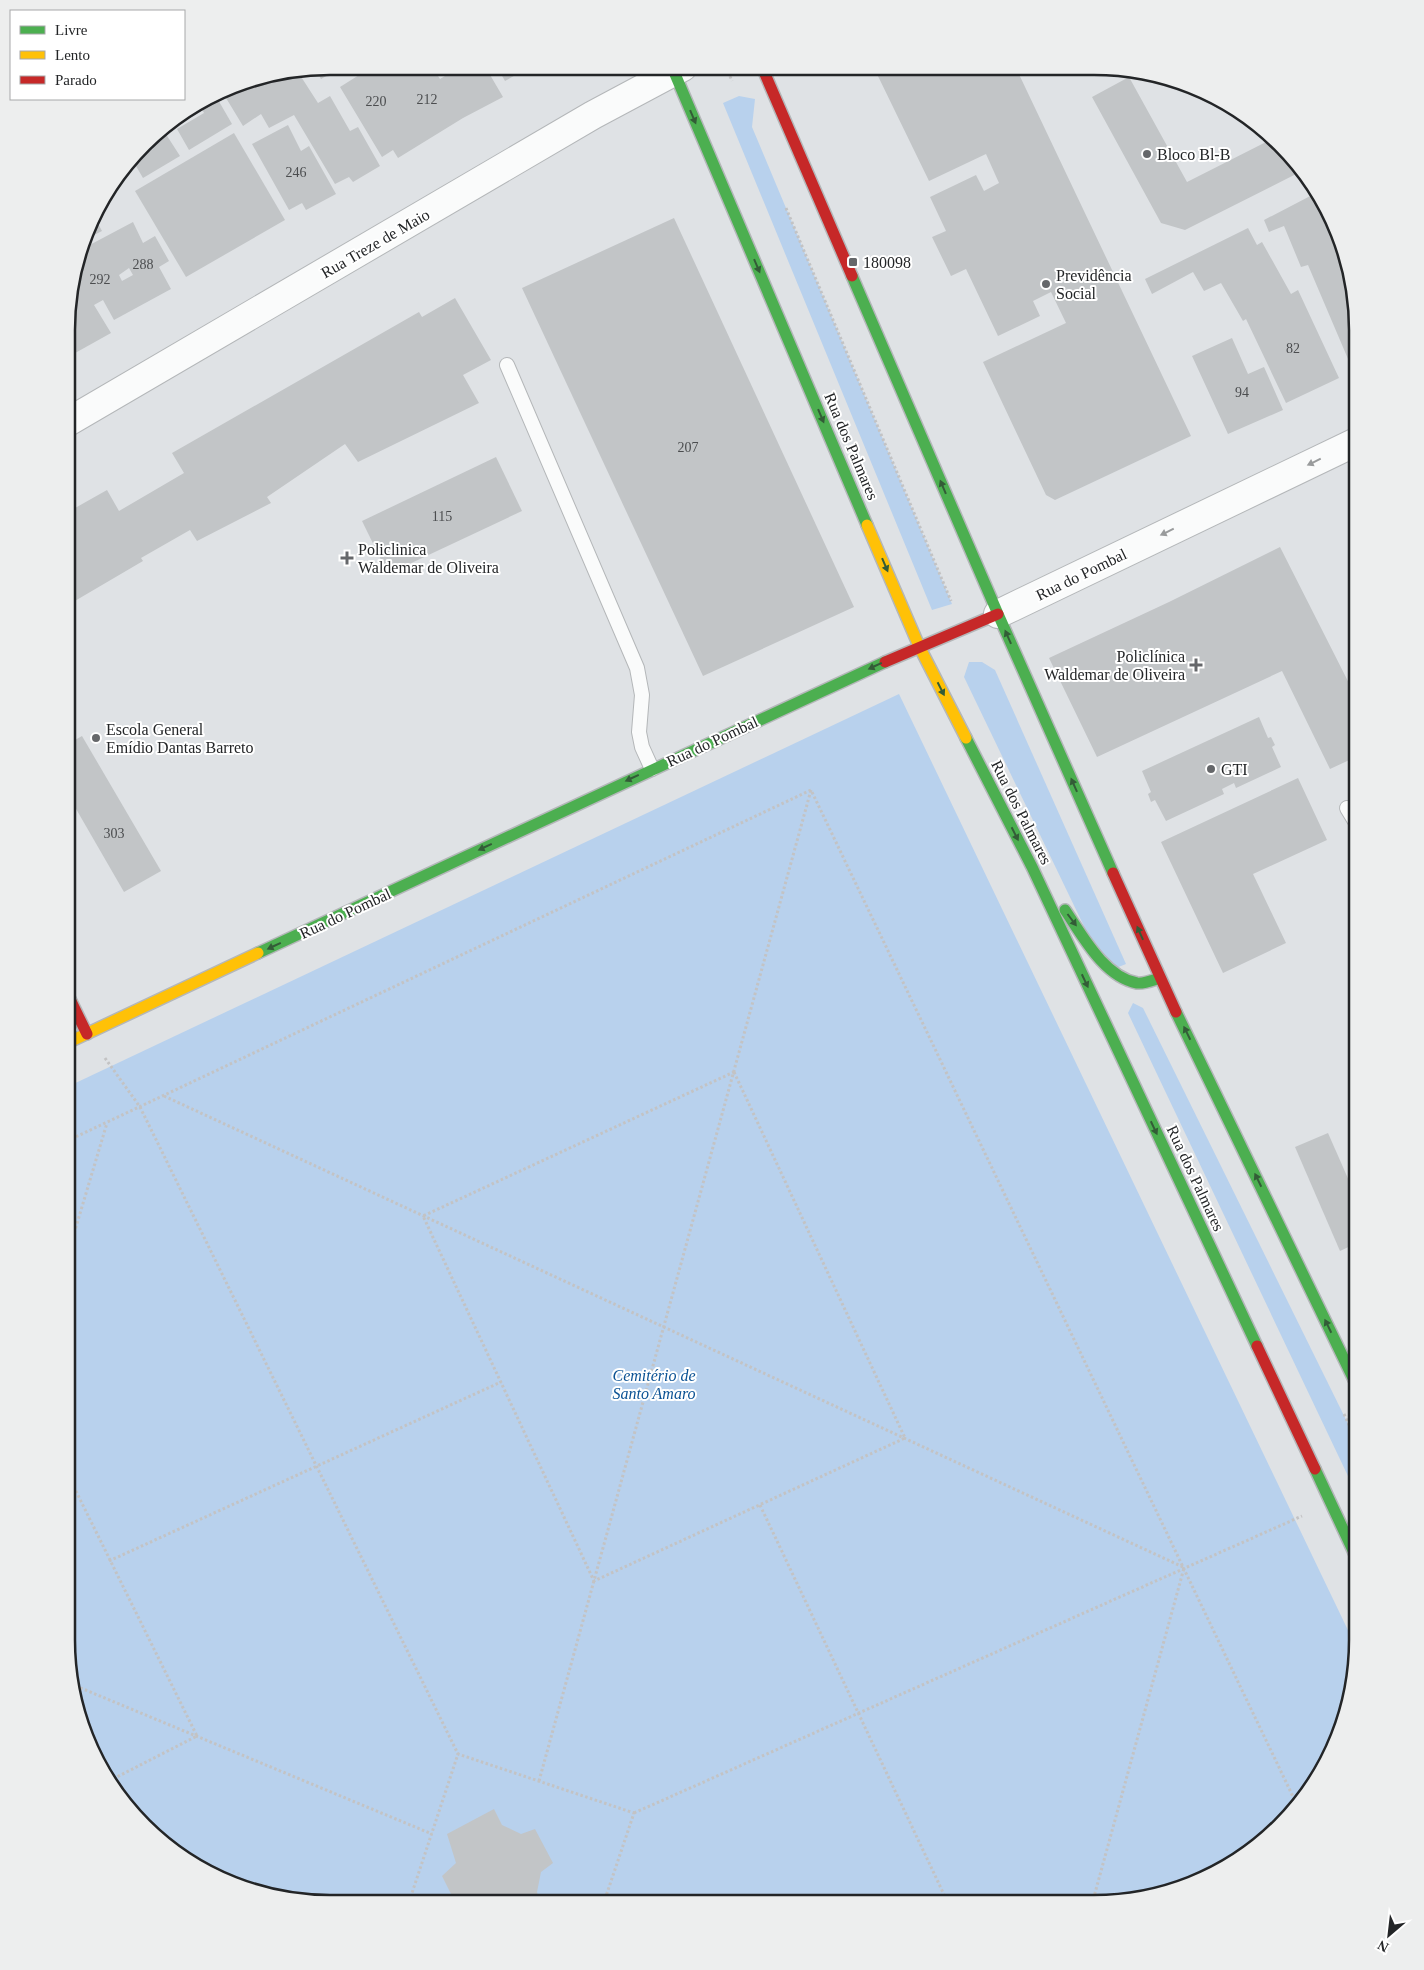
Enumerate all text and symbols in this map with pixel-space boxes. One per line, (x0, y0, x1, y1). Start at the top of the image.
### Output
legend (10, 10, 185, 100)
text: Livre (55, 22, 88, 38)
text: Lento (55, 47, 90, 63)
text: Parado (55, 72, 97, 88)
house number: 212 (417, 92, 438, 107)
house number: 220 (366, 94, 387, 109)
one-way arrow (690, 110, 698, 124)
place label: Bloco Bl-B (1157, 146, 1230, 163)
marker: Bloco Bl-B (1141, 148, 1153, 160)
house number: 246 (286, 165, 307, 180)
street label: Rua Treze de Maio (318, 206, 432, 281)
place label: 180098 (863, 254, 911, 271)
marker: 180098 (847, 256, 859, 268)
house number: 288 (133, 257, 154, 272)
one-way arrow (754, 259, 762, 274)
place label: Previdência Social (1056, 267, 1132, 302)
house number: 292 (90, 272, 111, 287)
marker: Previdência Social (1040, 278, 1052, 290)
house number: 82 (1286, 341, 1300, 356)
house number: 94 (1235, 385, 1249, 400)
street label: Rua dos Palmares (821, 390, 882, 502)
one-way arrow (818, 409, 826, 423)
house number: 207 (678, 440, 699, 455)
one-way arrow (1307, 458, 1321, 466)
one-way arrow (939, 480, 947, 494)
house number: 115 (432, 509, 452, 524)
one-way arrow (1160, 529, 1174, 537)
place label: Policlinica Waldemar de Oliveira (358, 541, 499, 576)
street label: Rua do Pombal (1033, 545, 1130, 604)
marker: Policlinica Waldemar de Oliveira (340, 551, 354, 565)
one-way arrow (881, 558, 889, 572)
one-way arrow (1004, 630, 1012, 644)
place label: Policlínica Waldemar de Oliveira (1044, 648, 1185, 683)
marker: Policlínica Waldemar de Oliveira (1189, 658, 1203, 672)
one-way arrow (868, 663, 882, 671)
one-way arrow (937, 682, 945, 697)
street label: Rua do Pombal (664, 713, 761, 770)
place label: Escola General Emídio Dantas Barreto (106, 721, 254, 756)
marker: Escola General Emídio Dantas Barreto (90, 732, 102, 744)
street label: Rua dos Palmares (988, 757, 1055, 867)
place label: GTI (1221, 761, 1248, 778)
marker: GTI (1205, 763, 1217, 775)
one-way arrow (625, 774, 639, 782)
one-way arrow (1070, 778, 1078, 792)
house number: 303 (104, 826, 125, 841)
one-way arrow (1011, 827, 1019, 841)
one-way arrow (478, 843, 492, 851)
street label: Rua do Pombal (297, 885, 394, 942)
one-way arrow (1067, 913, 1077, 927)
one-way arrow (1136, 926, 1144, 940)
one-way arrow (267, 942, 281, 950)
one-way arrow (1082, 974, 1090, 988)
one-way arrow (1183, 1026, 1191, 1040)
one-way arrow (1151, 1121, 1159, 1135)
street label: Rua dos Palmares (1164, 1123, 1227, 1234)
one-way arrow (1254, 1173, 1262, 1187)
one-way arrow (1324, 1319, 1332, 1333)
park label: Cemitério de Santo Amaro (612, 1367, 696, 1402)
north arrow (1364, 1910, 1414, 1960)
text: N (1375, 1937, 1391, 1955)

